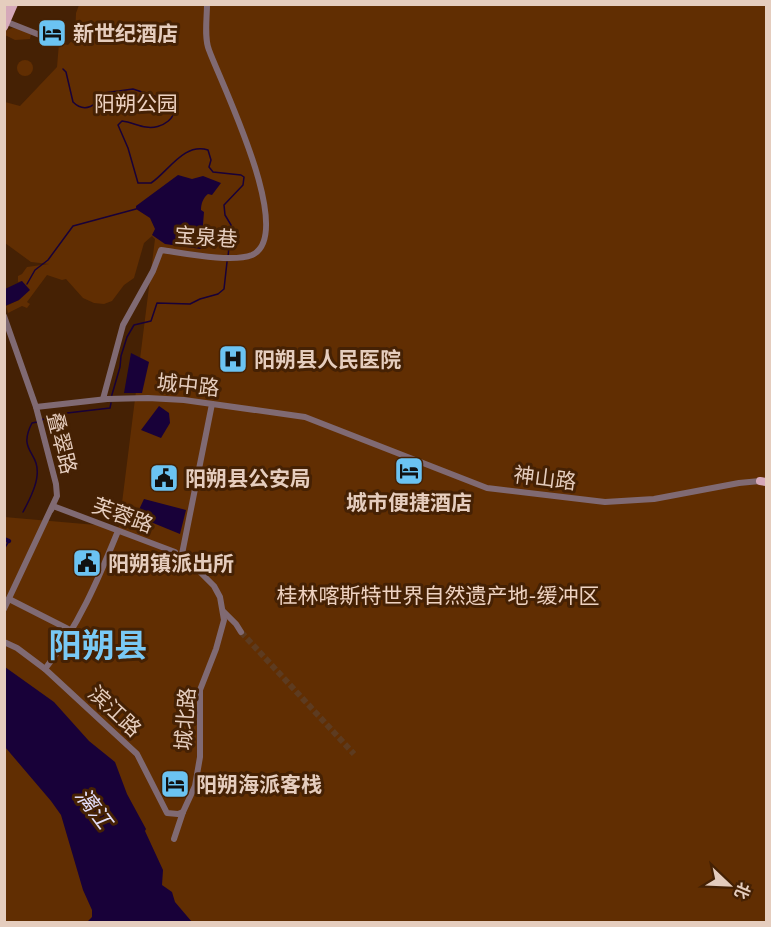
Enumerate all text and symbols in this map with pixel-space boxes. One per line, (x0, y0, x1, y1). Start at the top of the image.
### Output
hotel icon: 新世纪酒店 (36, 17, 68, 49)
place label: 新世纪酒店 (73, 21, 178, 46)
park label: 阳朔公园 (94, 91, 178, 116)
street label: 宝泉巷 (174, 222, 238, 252)
hospital icon: 阳朔县人民医院 (217, 343, 249, 375)
place label: 阳朔县人民医院 (254, 347, 401, 372)
street label: 城中路 (155, 369, 221, 401)
street label: 叠翠路 (42, 409, 82, 477)
hotel icon: 城市便捷酒店 (393, 455, 425, 487)
public building icon: 阳朔县公安局 (148, 462, 180, 494)
street label: 神山路 (512, 462, 578, 494)
place label: 阳朔县公安局 (185, 466, 311, 491)
place label: 城市便捷酒店 (346, 490, 472, 515)
street label: 芙蓉路 (89, 492, 157, 538)
public building icon: 阳朔镇派出所 (71, 547, 103, 579)
place label: 阳朔镇派出所 (108, 551, 234, 576)
park label: 桂林喀斯特世界自然遗产地-缓冲区 (277, 583, 599, 608)
district label: 阳朔县 (49, 626, 148, 664)
street label: 滨江路 (83, 680, 147, 742)
street label: 城北路 (170, 687, 200, 751)
hotel icon: 阳朔海派客栈 (159, 768, 191, 800)
place label: 阳朔海派客栈 (196, 772, 322, 797)
water label: 漓江 (70, 783, 119, 835)
north arrow (699, 855, 759, 915)
text: 北 (730, 880, 754, 902)

